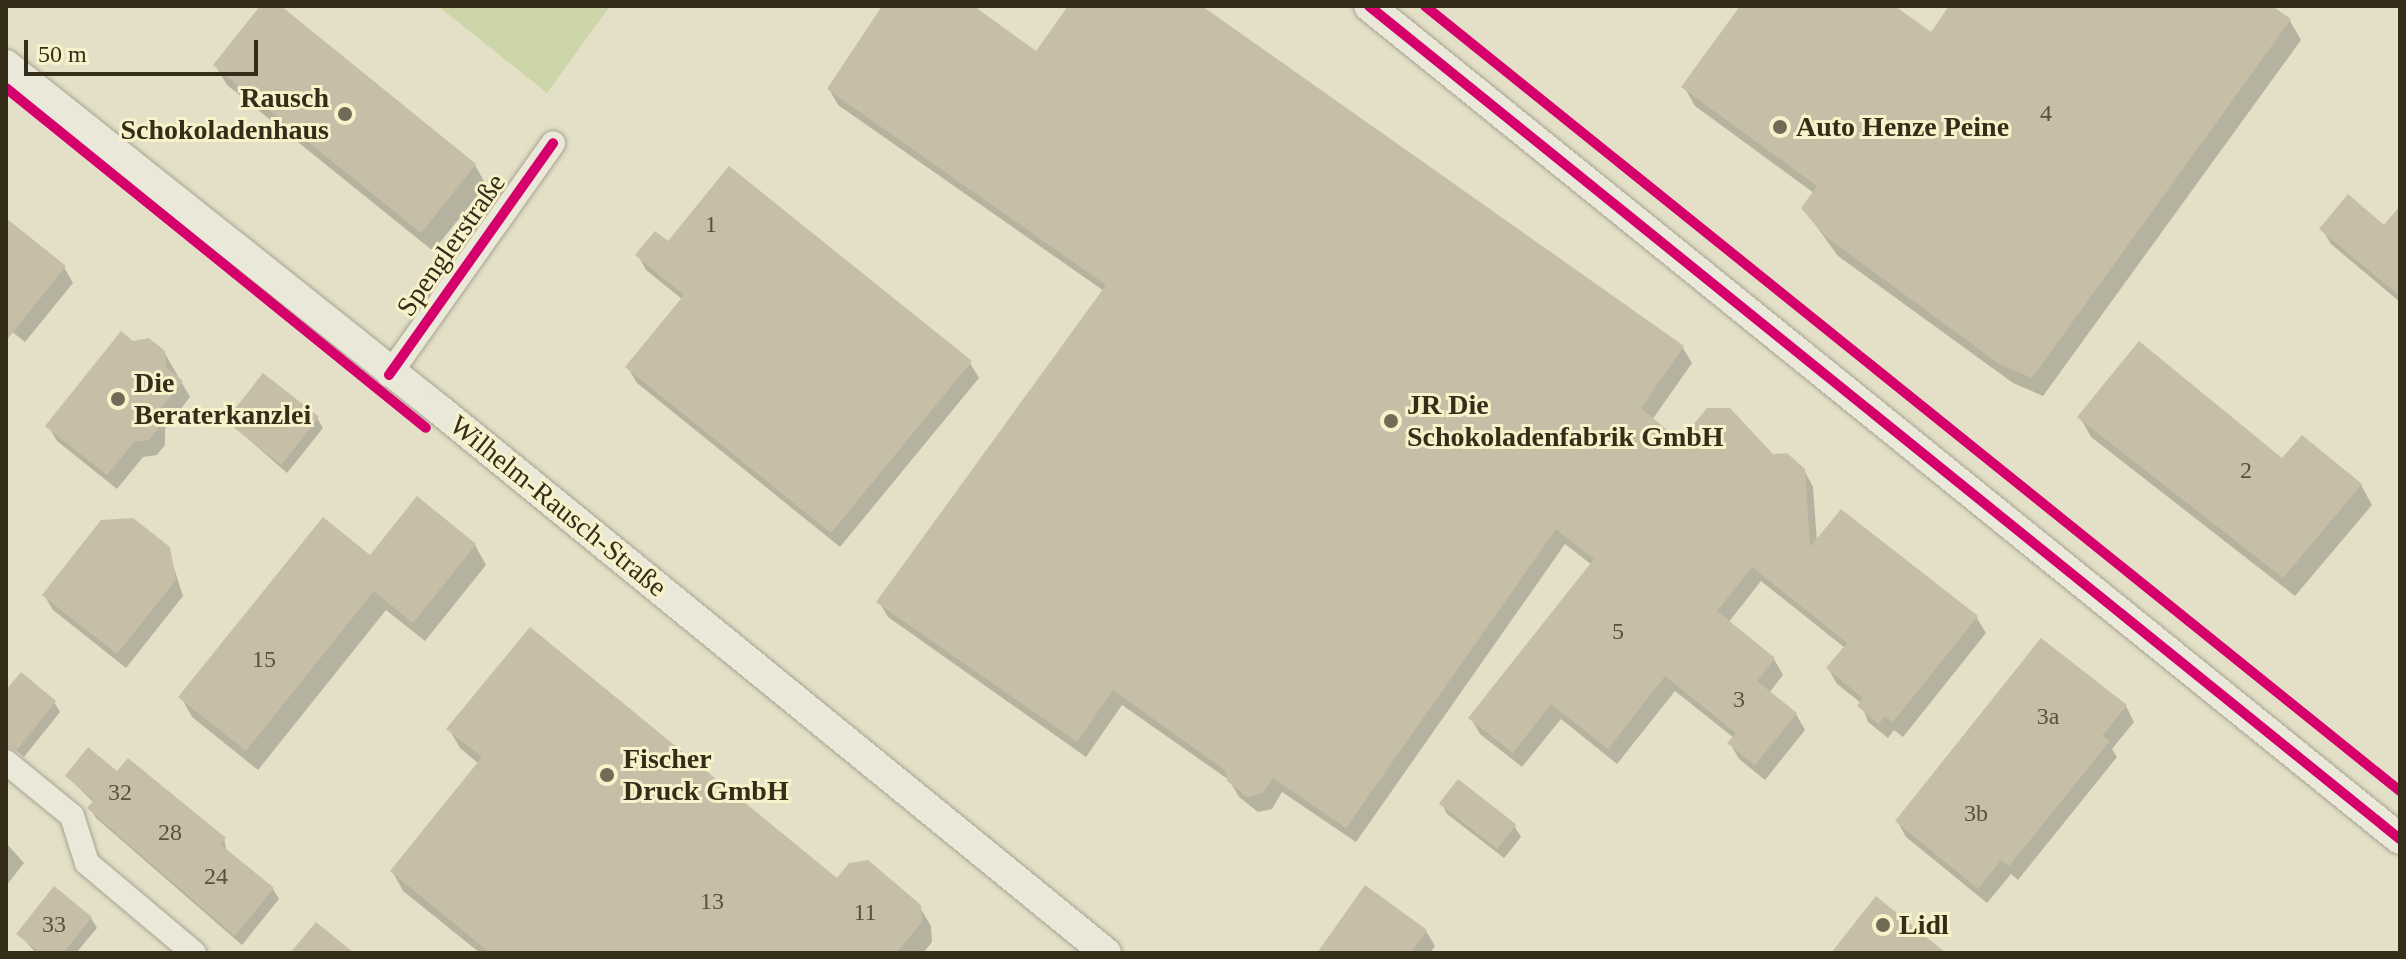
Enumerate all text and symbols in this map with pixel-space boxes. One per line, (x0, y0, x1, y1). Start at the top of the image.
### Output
scale bar (28, 24, 262, 74)
text: 50 m (38, 41, 87, 67)
place label: Rausch Schokoladenhaus (120, 81, 329, 147)
house number: 4 (2040, 100, 2052, 128)
marker: Rausch Schokoladenhaus (336, 105, 354, 123)
place label: Auto Henze Peine (1796, 110, 2009, 144)
marker: Auto Henze Peine (1771, 118, 1789, 136)
street label: Spenglerstraße (390, 167, 512, 323)
house number: 1 (705, 211, 717, 239)
place label: Die Beraterkanzlei (134, 366, 311, 432)
place label: JR Die Schokoladenfabrik GmbH (1407, 388, 1724, 454)
marker: Die Beraterkanzlei (109, 390, 127, 408)
street label: Wilhelm-Rausch-Straße (443, 408, 673, 604)
marker: JR Die Schokoladenfabrik GmbH (1382, 412, 1400, 430)
house number: 2 (2240, 457, 2252, 485)
house number: 5 (1612, 618, 1624, 646)
house number: 15 (252, 646, 276, 674)
house number: 3 (1733, 686, 1745, 714)
house number: 3a (2037, 703, 2059, 731)
place label: Fischer Druck GmbH (623, 742, 789, 808)
marker: Fischer Druck GmbH (598, 766, 616, 784)
house number: 32 (108, 779, 132, 807)
house number: 3b (1964, 800, 1988, 828)
house number: 28 (158, 819, 182, 847)
house number: 24 (204, 863, 228, 891)
house number: 13 (700, 888, 724, 916)
house number: 11 (853, 899, 877, 927)
place label: Lidl (1899, 908, 1949, 942)
house number: 33 (42, 911, 66, 939)
marker: Lidl (1874, 916, 1892, 934)

